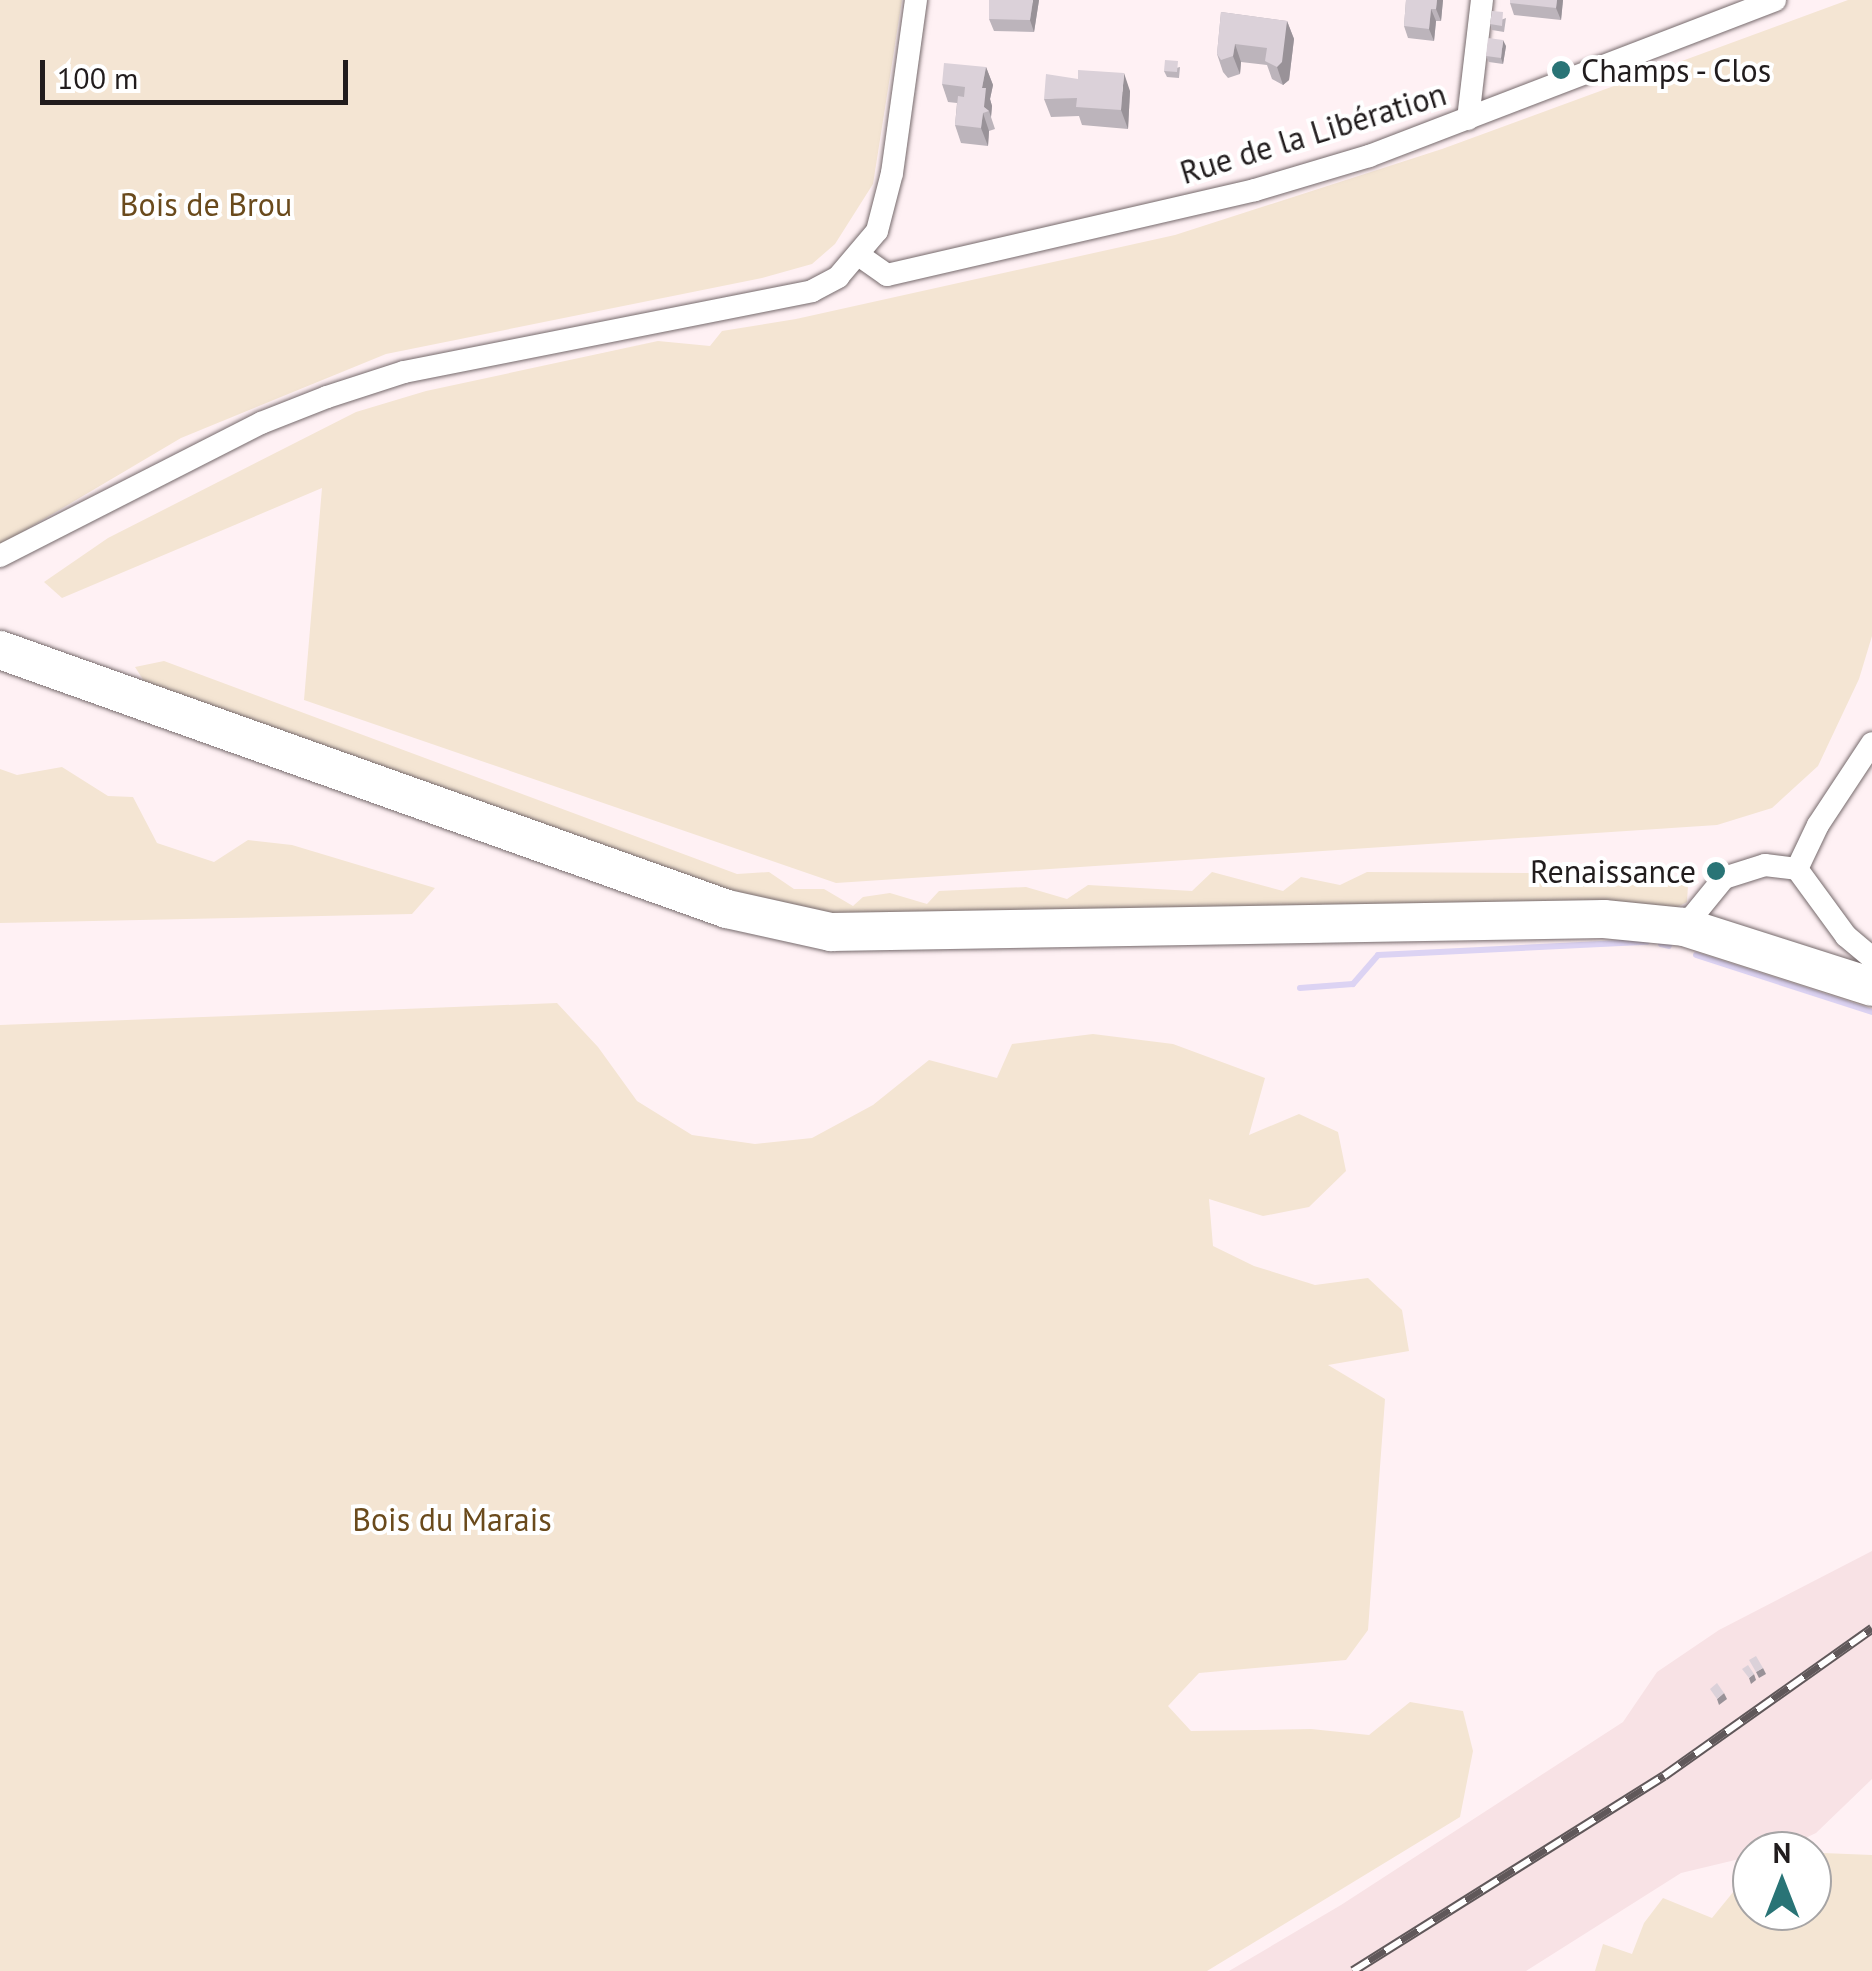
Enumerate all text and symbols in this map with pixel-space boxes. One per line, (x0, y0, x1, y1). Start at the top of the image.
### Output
scale bar (45, 40, 352, 102)
place label: Champs - Clos (1581, 51, 1776, 89)
text: 100 m (57, 58, 138, 97)
marker: Champs - Clos (1550, 59, 1572, 81)
street label: Rue de la Libération (1175, 74, 1451, 192)
park label: Bois de Brou (120, 185, 292, 223)
place label: Renaissance (1530, 852, 1696, 890)
marker: Renaissance (1705, 860, 1727, 882)
park label: Bois du Marais (352, 1500, 552, 1538)
north arrow (1732, 1831, 1832, 1931)
text: N (1773, 1834, 1791, 1871)

